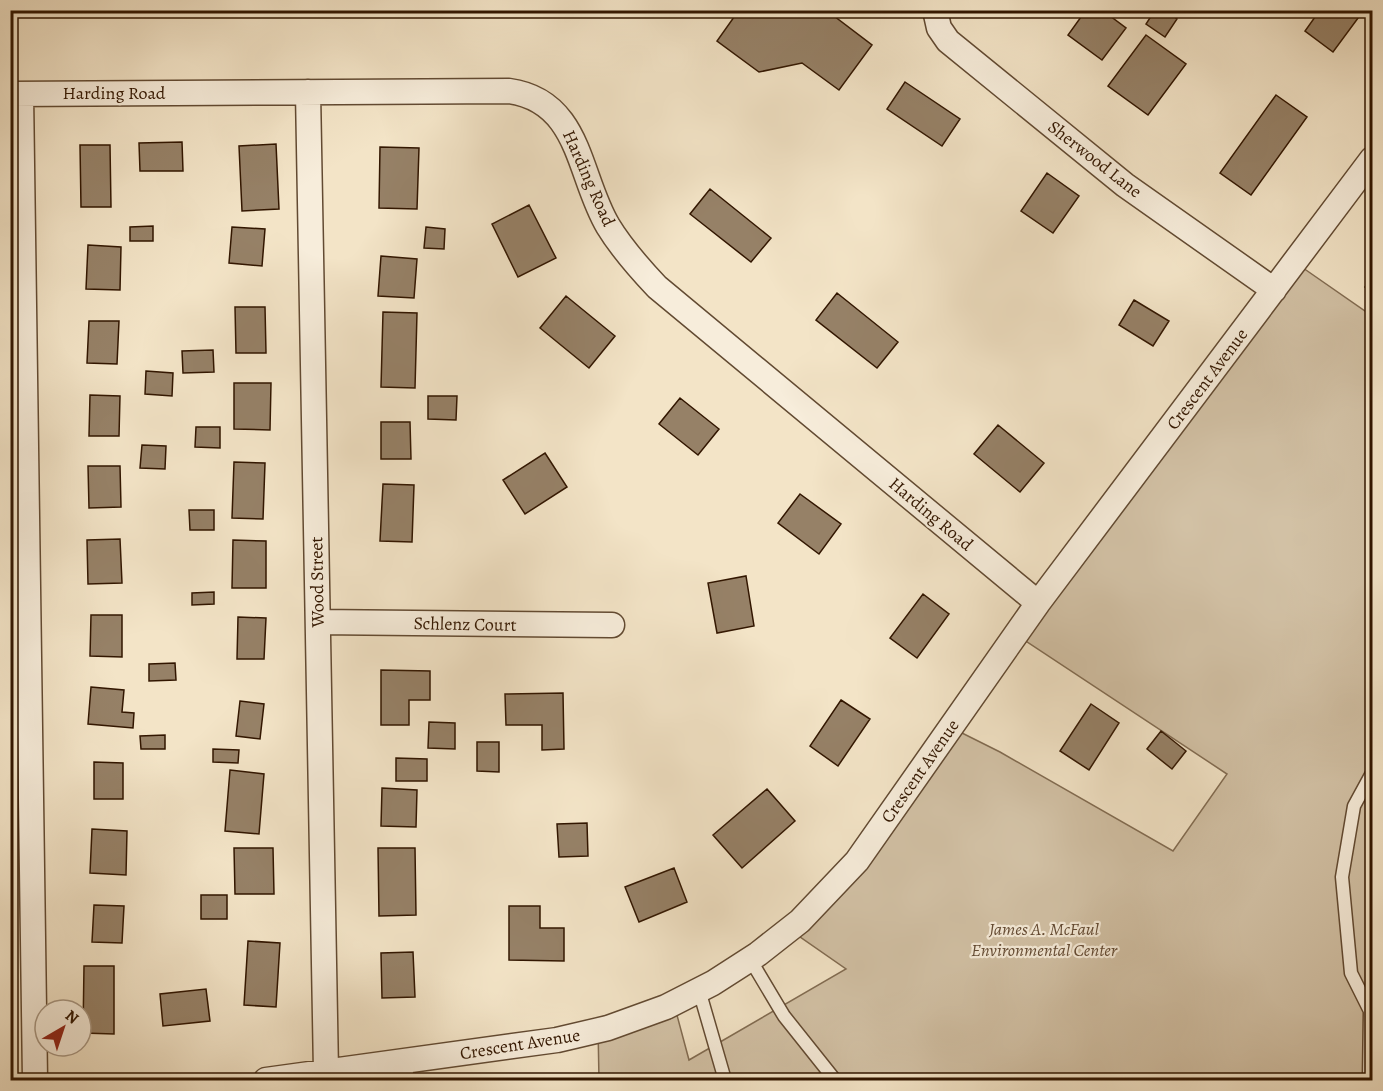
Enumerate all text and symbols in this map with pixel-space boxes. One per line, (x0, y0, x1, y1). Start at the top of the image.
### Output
street label: Harding Road (63, 81, 166, 105)
street label: Sherwood Lane (1043, 115, 1147, 203)
street label: Harding Road (557, 126, 621, 230)
street label: Crescent Avenue (1161, 323, 1253, 435)
street label: Harding Road (884, 472, 978, 557)
street label: Wood Street (304, 536, 330, 629)
street label: Schlenz Court (413, 611, 517, 637)
street label: Crescent Avenue (875, 714, 965, 828)
park label: James A. McFaul Environmental Center (971, 917, 1118, 962)
north arrow (33, 998, 93, 1058)
text: N (60, 1005, 84, 1030)
street label: Crescent Avenue (458, 1023, 582, 1065)

